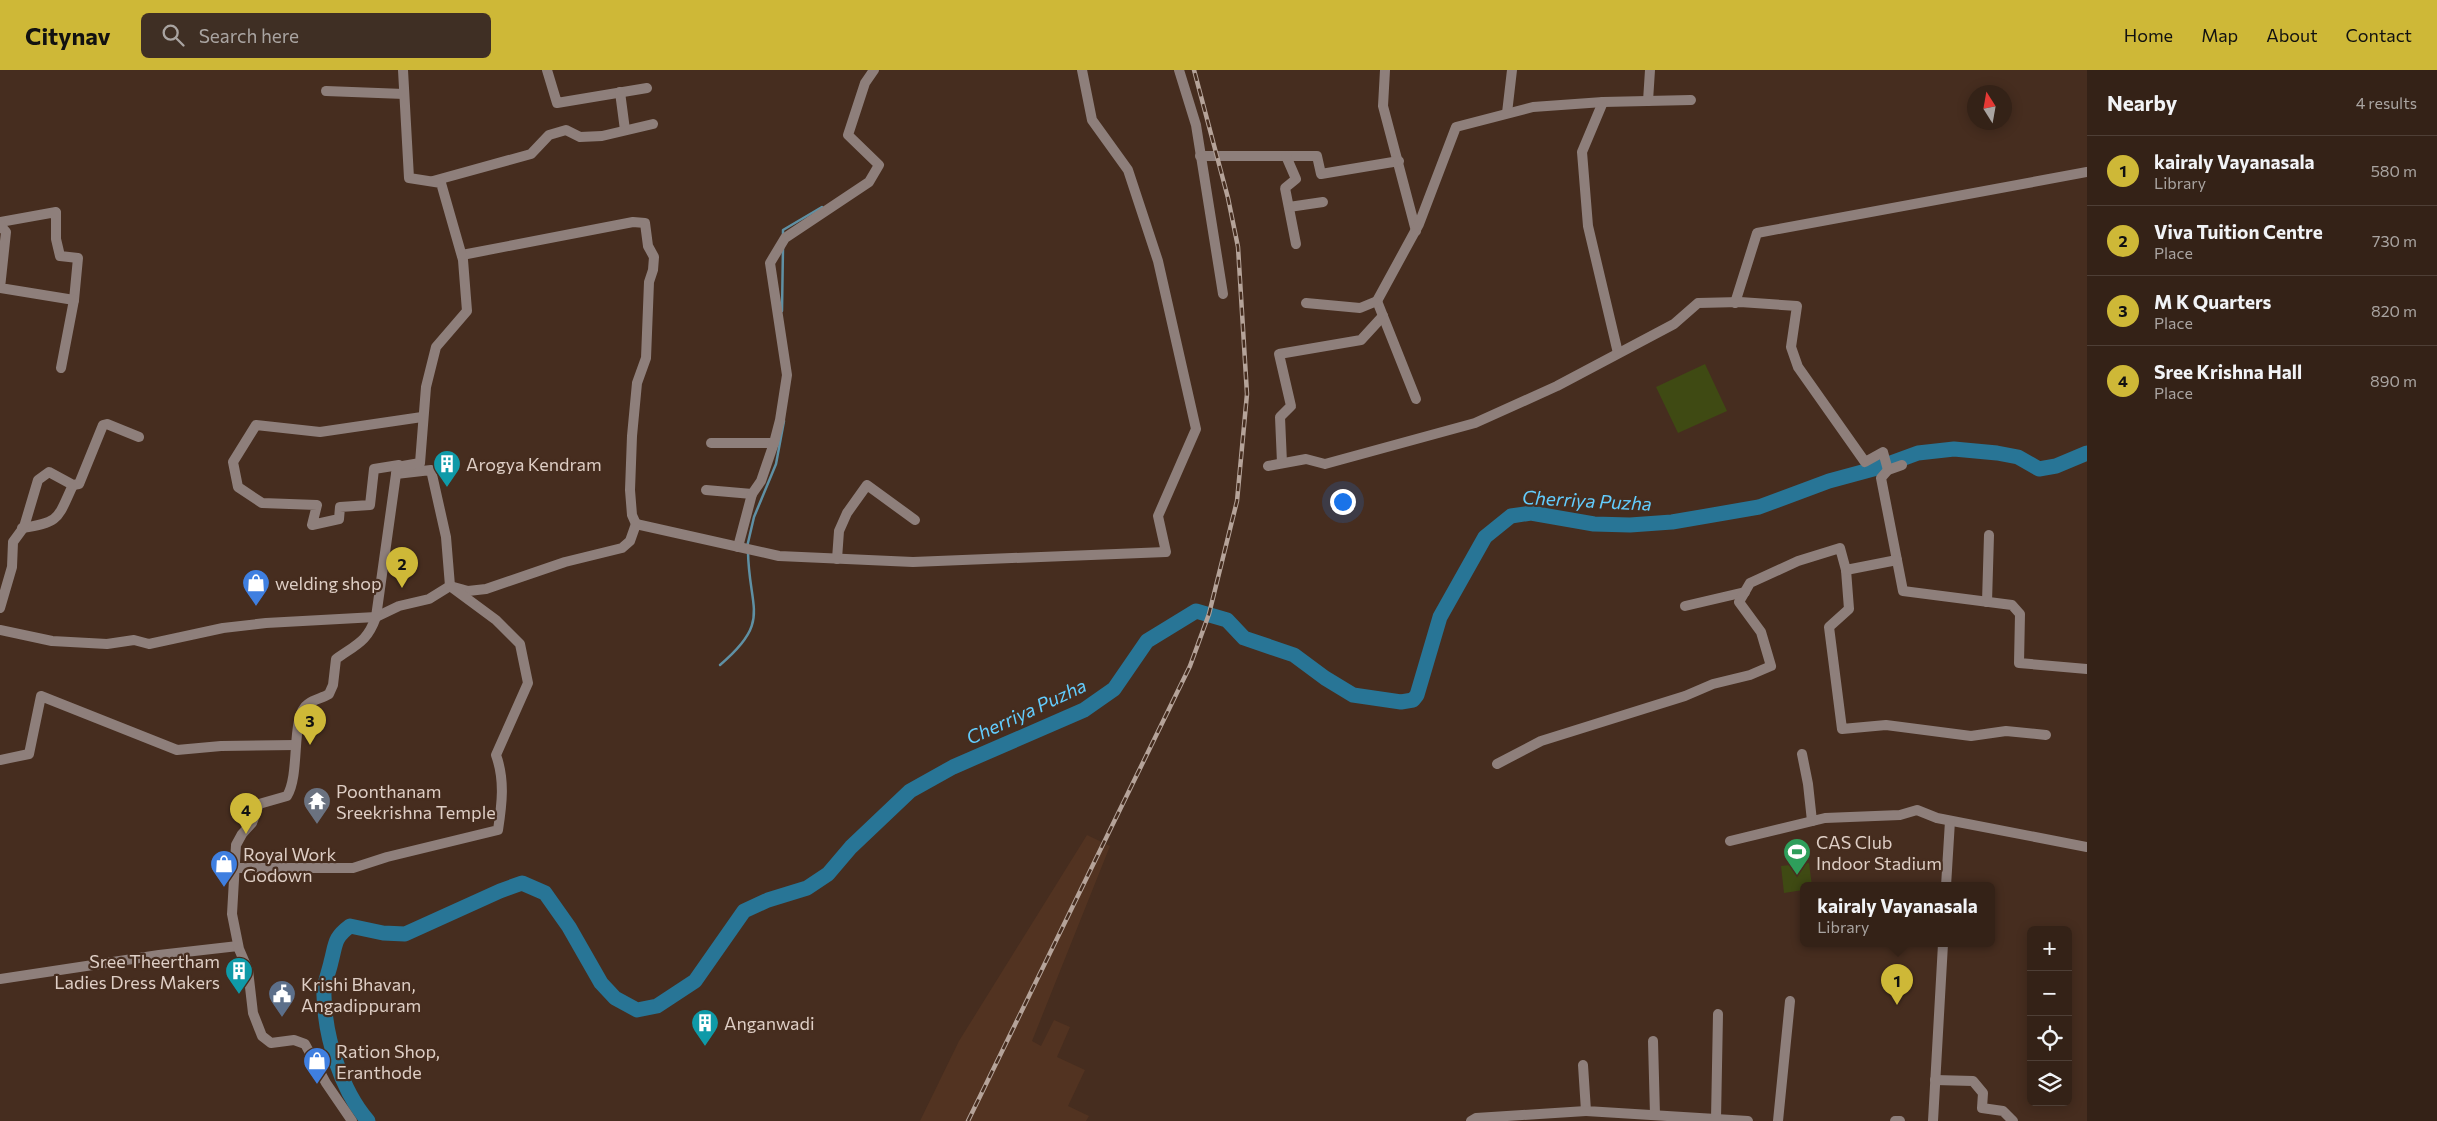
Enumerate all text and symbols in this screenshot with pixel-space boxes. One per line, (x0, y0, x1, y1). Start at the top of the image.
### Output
search box (141, 13, 491, 58)
text: Citynav (25, 21, 111, 50)
icon: search (159, 21, 187, 49)
text: Search here (199, 24, 299, 47)
text: Home (2124, 24, 2173, 46)
text: Map (2201, 24, 2238, 46)
text: About (2266, 24, 2318, 46)
text: Contact (2346, 24, 2412, 46)
north arrow (1967, 85, 2012, 130)
text: Nearby (2107, 90, 2177, 115)
text: 4 results (2356, 93, 2417, 112)
text: kairaly Vayanasala (2154, 150, 2315, 173)
text: 1 (2119, 161, 2127, 180)
text: 580 m (2371, 161, 2417, 180)
text: Library (2154, 173, 2206, 192)
text: Viva Tuition Centre (2154, 220, 2323, 243)
text: 2 (2118, 231, 2128, 250)
text: 730 m (2372, 231, 2417, 250)
text: Place (2154, 243, 2193, 262)
text: M K Quarters (2154, 290, 2271, 313)
text: 3 (2118, 301, 2128, 320)
text: 820 m (2371, 301, 2417, 320)
text: Place (2154, 313, 2193, 332)
text: Sree Krishna Hall (2154, 360, 2302, 383)
text: 4 (2118, 371, 2128, 390)
text: 890 m (2370, 371, 2417, 390)
text: Place (2154, 383, 2193, 402)
building icon: Arogya Kendram (432, 449, 462, 488)
place label: Arogya Kendram (466, 453, 602, 475)
water label: Cherriya Puzha (1521, 485, 1653, 515)
your location (1330, 489, 1356, 515)
pin: 2 (386, 547, 418, 588)
shop icon: welding shop (241, 568, 271, 607)
place label: welding shop (275, 572, 382, 594)
water label: Cherriya Puzha (962, 673, 1090, 749)
pin: 3 (294, 704, 326, 745)
place label: Poonthanam Sreekrishna Temple (336, 780, 496, 823)
temple icon: Poonthanam Sreekrishna Temple (302, 786, 332, 825)
pin: 4 (230, 793, 262, 834)
place label: CAS Club Indoor Stadium (1816, 831, 1942, 874)
sports icon: CAS Club Indoor Stadium (1782, 837, 1812, 876)
place label: Royal Work Godown (243, 843, 337, 886)
shop icon: Royal Work Godown (209, 849, 239, 888)
popup (1800, 882, 1995, 947)
text: kairaly Vayanasala (1817, 894, 1978, 917)
text: Library (1817, 917, 1869, 936)
map controls (2027, 926, 2072, 1106)
button: + (2027, 926, 2072, 971)
place label: Sree Theertham Ladies Dress Makers (54, 950, 220, 993)
building icon: Sree Theertham Ladies Dress Makers (224, 956, 254, 995)
pin: 1 (1881, 964, 1913, 1005)
button: − (2027, 971, 2072, 1016)
place label: Krishi Bhavan, Angadippuram (301, 973, 421, 1016)
public building icon: Krishi Bhavan, Angadippuram (267, 979, 297, 1018)
building icon: Anganwadi (690, 1008, 720, 1047)
place label: Anganwadi (724, 1012, 815, 1034)
button: locate (2027, 1016, 2072, 1061)
place label: Ration Shop, Eranthode (336, 1040, 440, 1083)
shop icon: Ration Shop, Eranthode (302, 1046, 332, 1085)
button: layers (2027, 1061, 2072, 1106)

